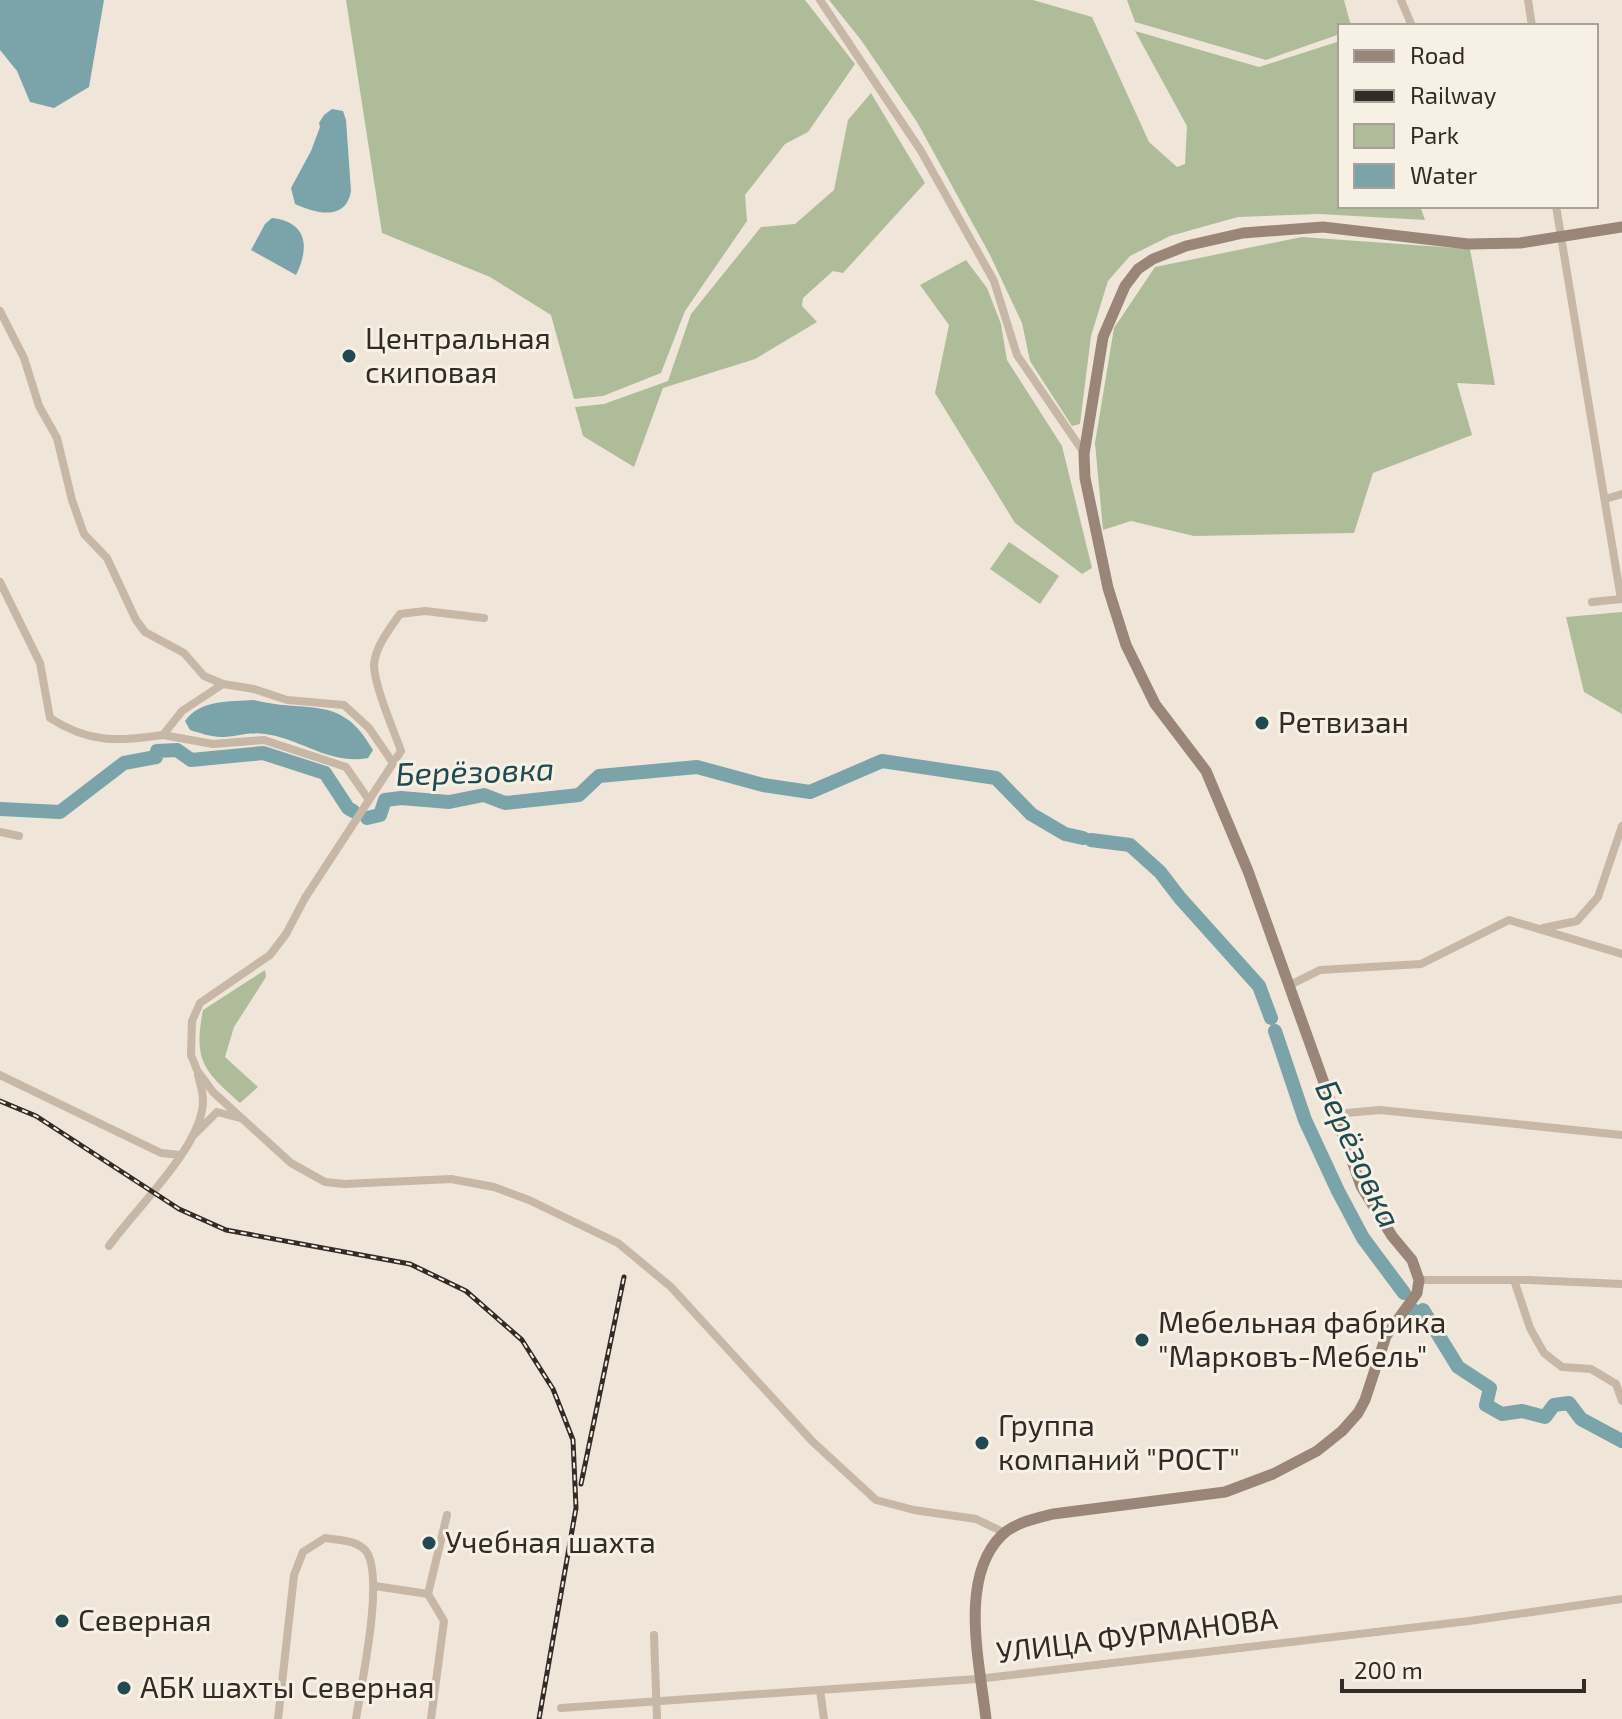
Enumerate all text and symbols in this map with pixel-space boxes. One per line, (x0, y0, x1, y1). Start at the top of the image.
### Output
legend (1338, 24, 1598, 208)
text: Road (1410, 40, 1465, 69)
text: Railway (1410, 80, 1497, 109)
text: Park (1410, 120, 1459, 149)
text: Water (1410, 160, 1478, 189)
place label: Центральная скиповая (365, 319, 551, 389)
marker: Центральная скиповая (340, 347, 358, 365)
place label: Ретвизан (1278, 703, 1409, 739)
marker: Ретвизан (1253, 714, 1271, 732)
water label: Берёзовка (395, 748, 555, 792)
water label: Берёзовка (1309, 1073, 1411, 1233)
place label: Мебельная фабрика "Марковъ-Мебель" (1158, 1303, 1446, 1373)
marker: Мебельная фабрика "Марковъ-Мебель" (1133, 1331, 1151, 1349)
place label: Группа компаний "РОСТ" (998, 1406, 1240, 1476)
marker: Группа компаний "РОСТ" (973, 1434, 991, 1452)
place label: Учебная шахта (445, 1523, 656, 1559)
marker: Учебная шахта (420, 1534, 438, 1552)
street label: УЛИЦА ФУРМАНОВА (994, 1599, 1280, 1669)
place label: Северная (78, 1601, 212, 1637)
marker: Северная (53, 1612, 71, 1630)
scale bar (1342, 1643, 1584, 1693)
text: 200 m (1354, 1655, 1423, 1684)
place label: АБК шахты Северная (140, 1668, 435, 1704)
marker: АБК шахты Северная (115, 1679, 133, 1697)

